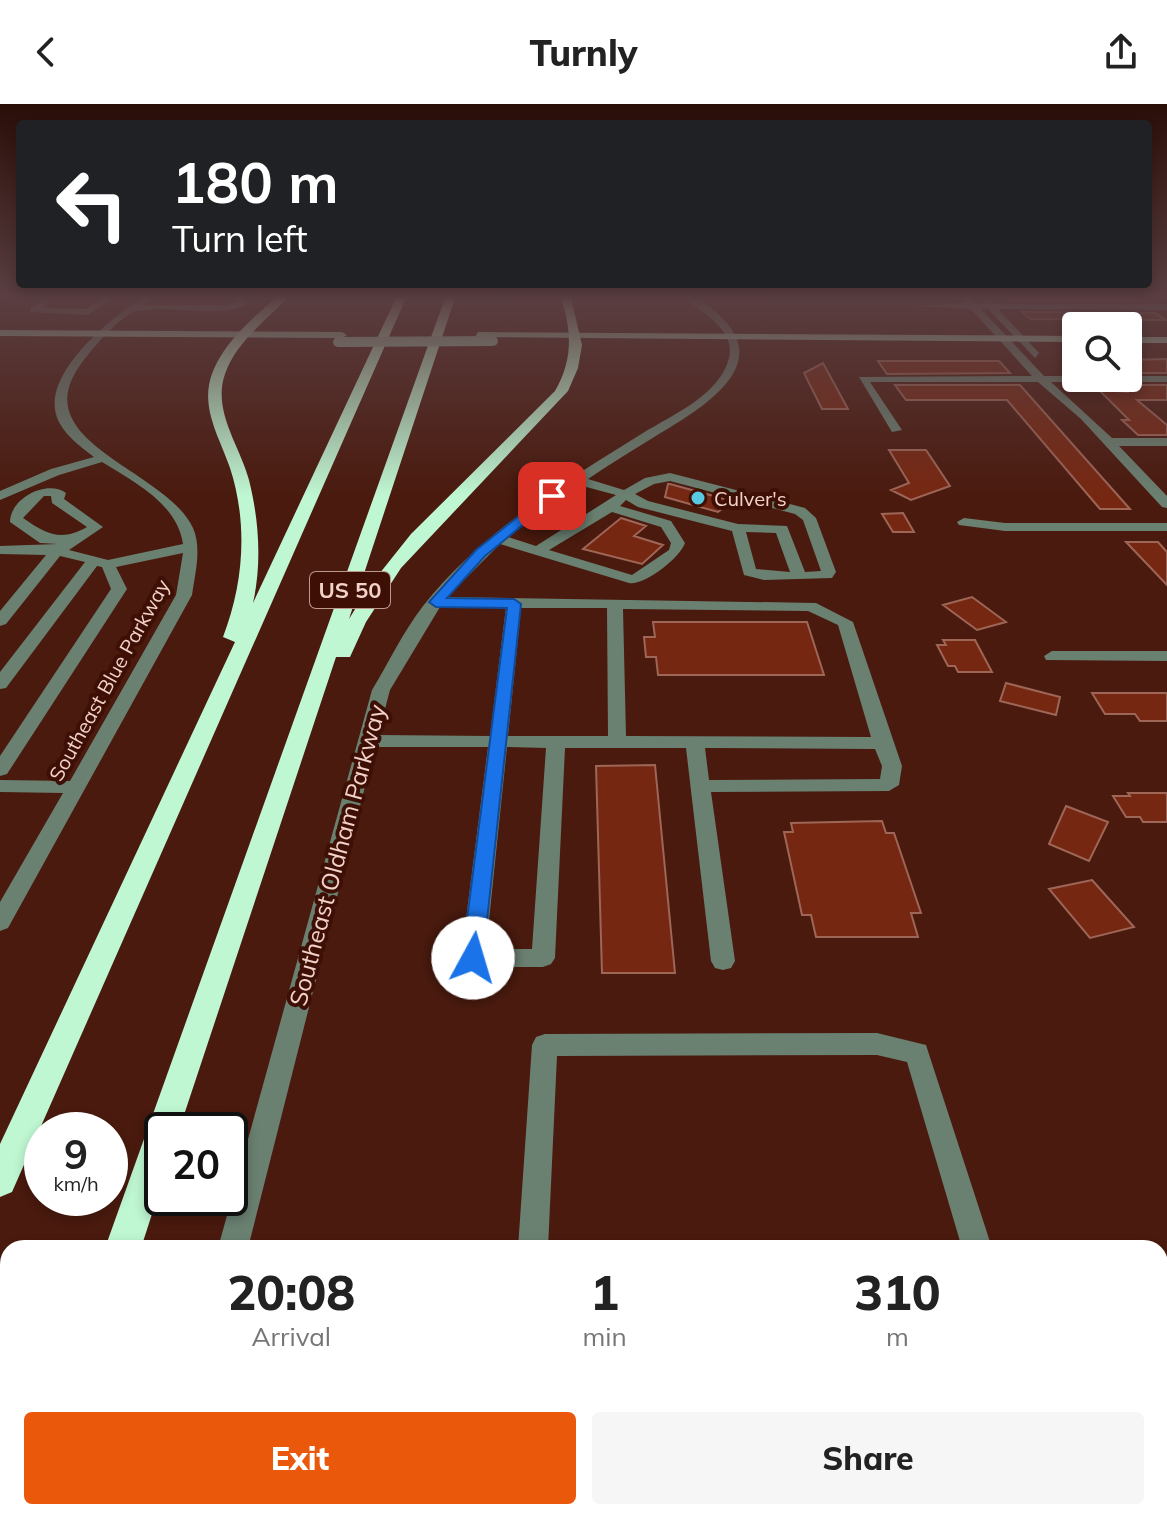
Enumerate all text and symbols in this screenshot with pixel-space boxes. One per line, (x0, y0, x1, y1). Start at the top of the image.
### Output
icon: back (24, 30, 68, 74)
text: Turnly (529, 30, 638, 75)
icon: share (1099, 30, 1143, 74)
text: 180 m (172, 147, 339, 217)
icon: left (40, 152, 144, 256)
text: Turn left (172, 216, 308, 261)
map controls (1062, 312, 1142, 392)
button: search (1062, 312, 1142, 392)
pin (518, 462, 586, 530)
icon: arrive (530, 474, 574, 518)
place label: Culver's (714, 486, 787, 511)
marker: Culver's (689, 489, 707, 507)
road number: US 50 (310, 572, 390, 608)
street label: Southeast Blue Parkway (43, 575, 175, 785)
street label: Southeast Oldham Parkway (282, 701, 392, 1009)
position arrow (431, 916, 515, 1000)
speed limit sign: 20 (144, 1112, 248, 1216)
text: 9 (64, 1129, 88, 1179)
text: km/h (53, 1171, 99, 1196)
text: 20:08 (227, 1262, 355, 1322)
text: 1 (590, 1262, 619, 1322)
text: 310 (854, 1262, 941, 1322)
text: Arrival (251, 1320, 331, 1353)
text: min (583, 1320, 627, 1353)
text: m (886, 1320, 909, 1353)
button: Exit (24, 1412, 576, 1504)
button: Share (592, 1412, 1144, 1504)

